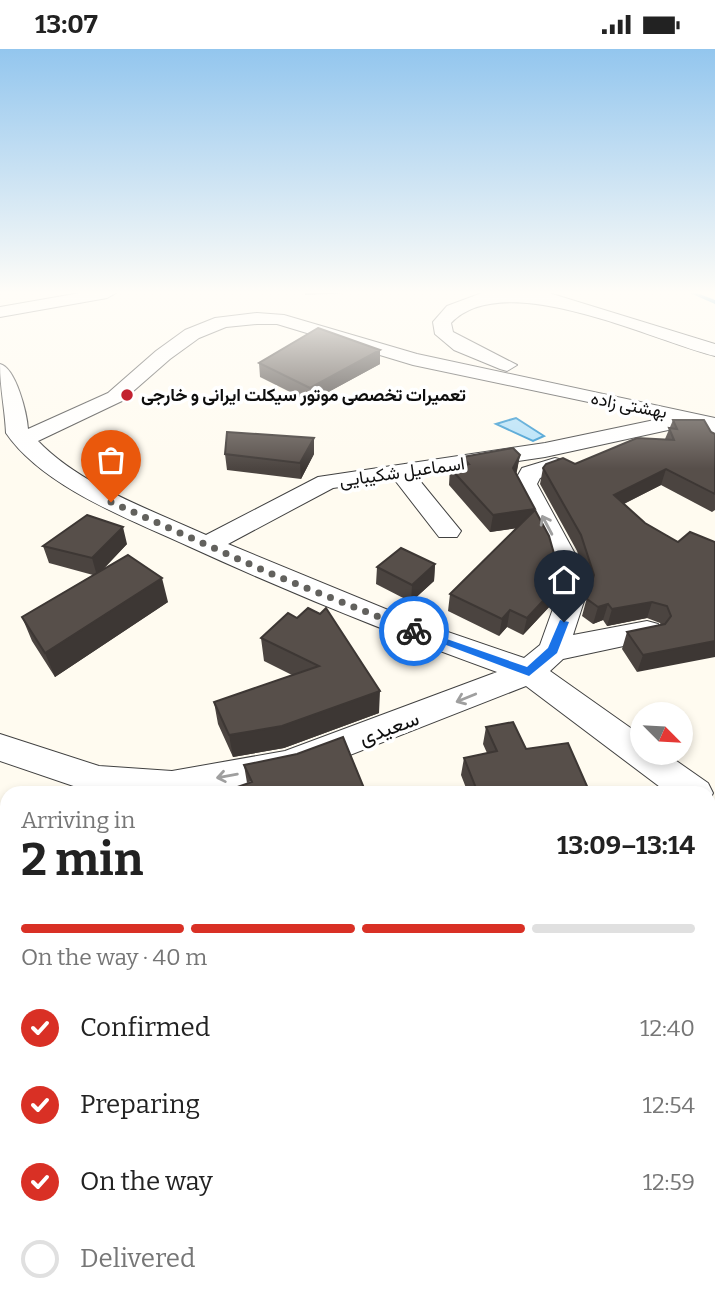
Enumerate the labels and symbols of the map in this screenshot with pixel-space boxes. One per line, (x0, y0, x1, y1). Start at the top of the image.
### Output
place label: تعمیرات تخصصی موتور سیکلت ایرانی و خارجی (141, 384, 466, 406)
marker: تعمیرات تخصصی موتور سیکلت ایرانی و خارجی (119, 387, 135, 403)
street label: بهشتی زاده (589, 387, 669, 423)
pin (81, 430, 141, 502)
street label: اسماعیل شکیبایی (338, 452, 466, 492)
one-way arrow (539, 516, 553, 536)
pin (534, 550, 594, 622)
courier (379, 596, 449, 666)
one-way arrow (456, 692, 477, 705)
north arrow (630, 702, 693, 765)
street label: سعیدی (355, 705, 423, 751)
one-way arrow (216, 770, 239, 783)

